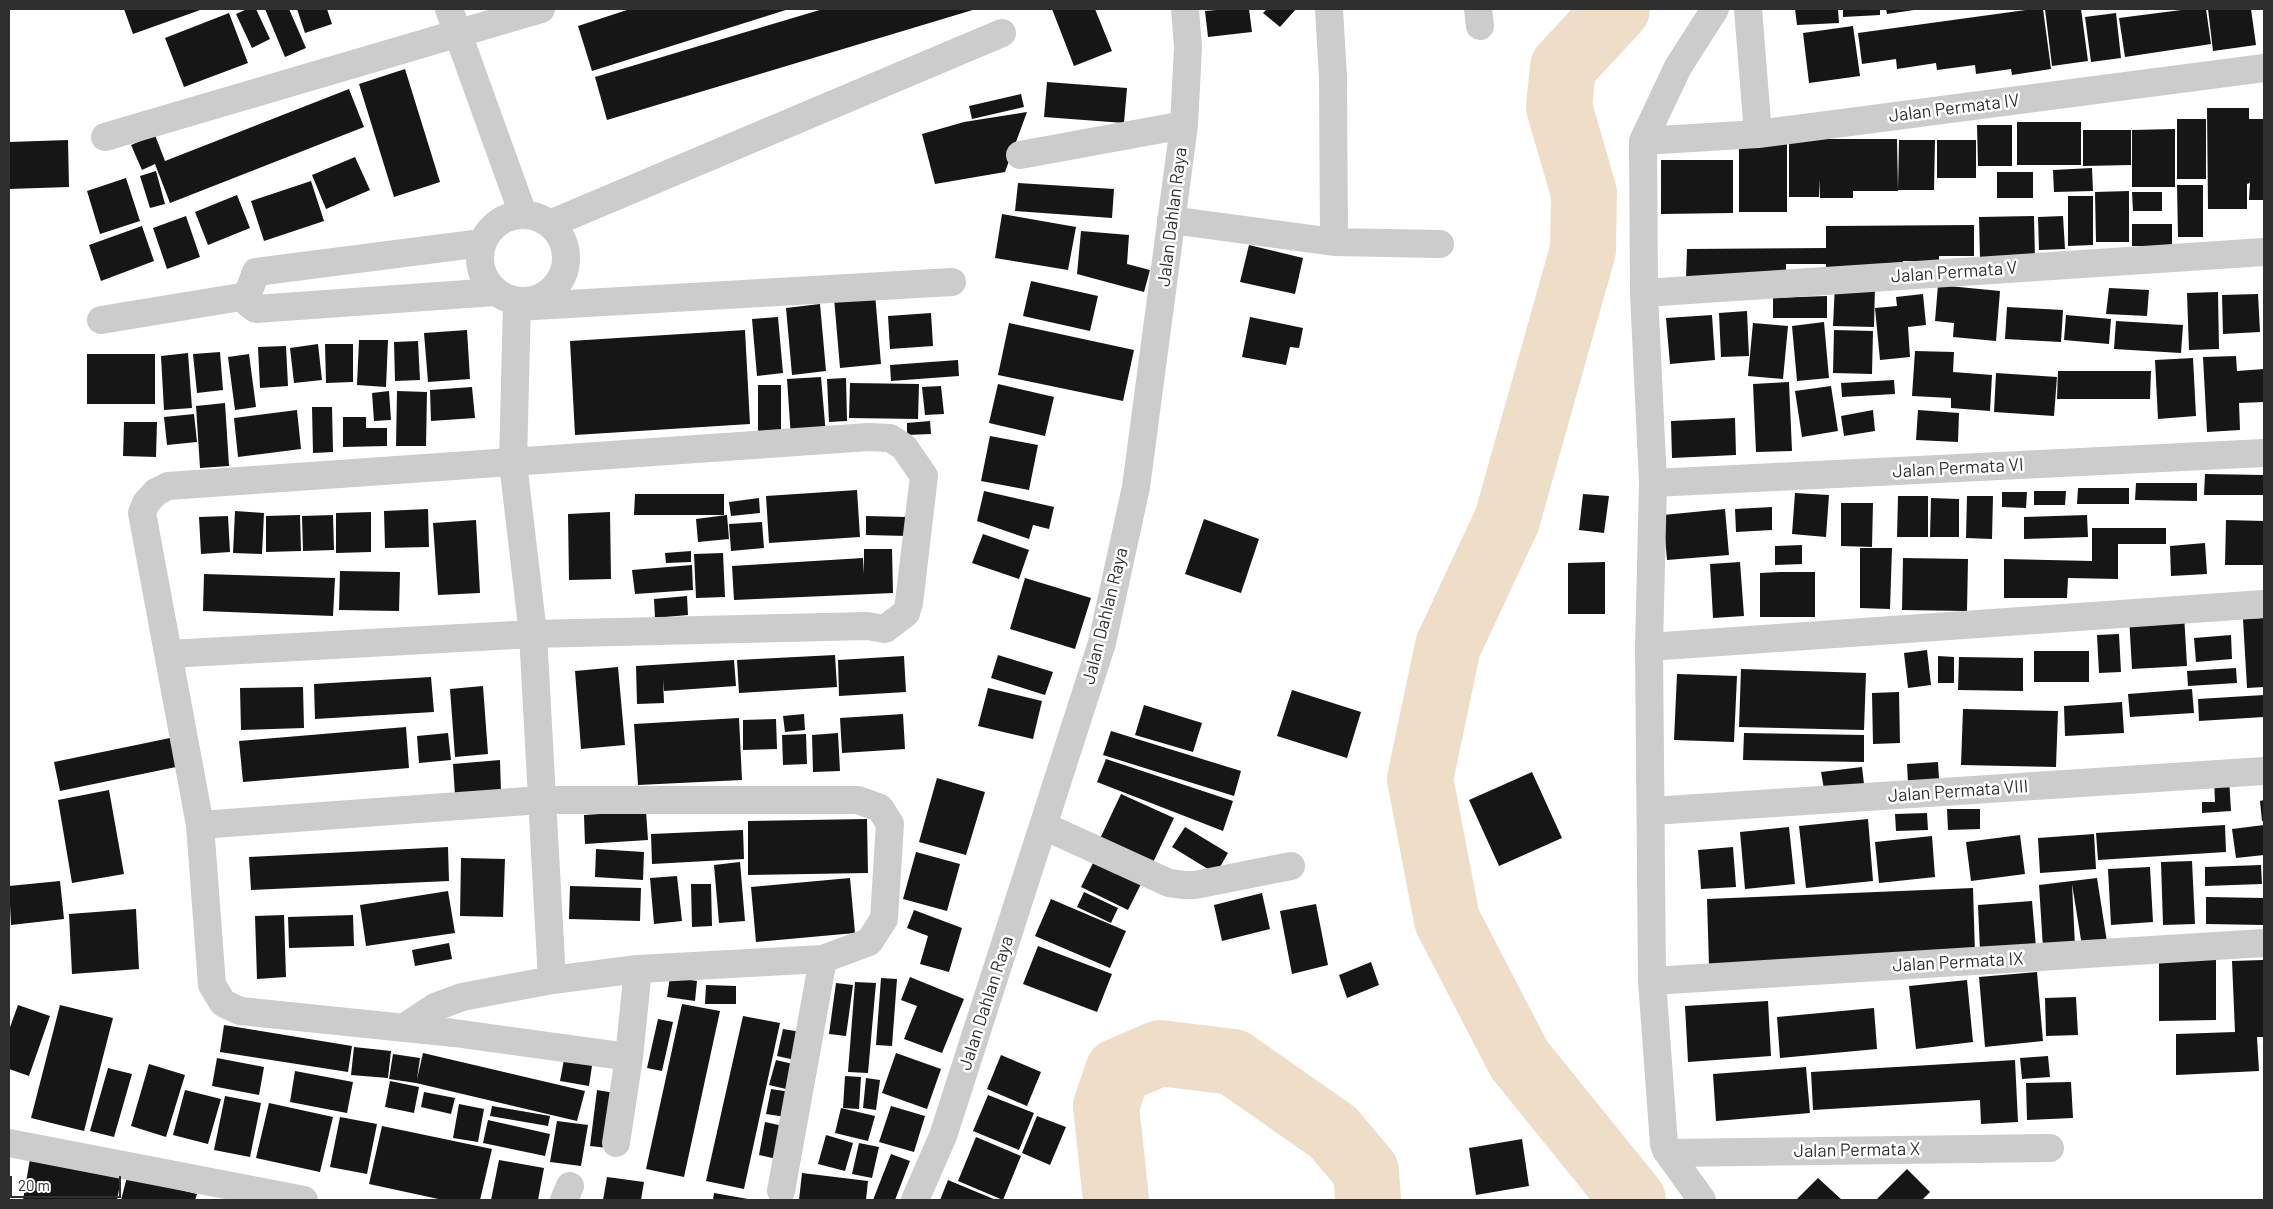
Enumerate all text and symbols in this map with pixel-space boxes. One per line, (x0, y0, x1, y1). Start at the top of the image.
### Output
street label: Jalan Permata IV (1888, 89, 2020, 127)
street label: Jalan Dahlan Raya (1153, 146, 1191, 288)
street label: Jalan Permata V (1890, 257, 2018, 287)
street label: Jalan Permata VI (1892, 454, 2024, 482)
street label: Jalan Dahlan Raya (1078, 545, 1132, 687)
street label: Jalan Permata VIII (1887, 775, 2029, 807)
street label: Jalan Dahlan Raya (954, 933, 1018, 1073)
street label: Jalan Permata IX (1892, 948, 2024, 976)
street label: Jalan Permata X (1793, 1138, 1921, 1162)
scale bar (12, 1166, 124, 1198)
text: 20 m (18, 1176, 50, 1194)

